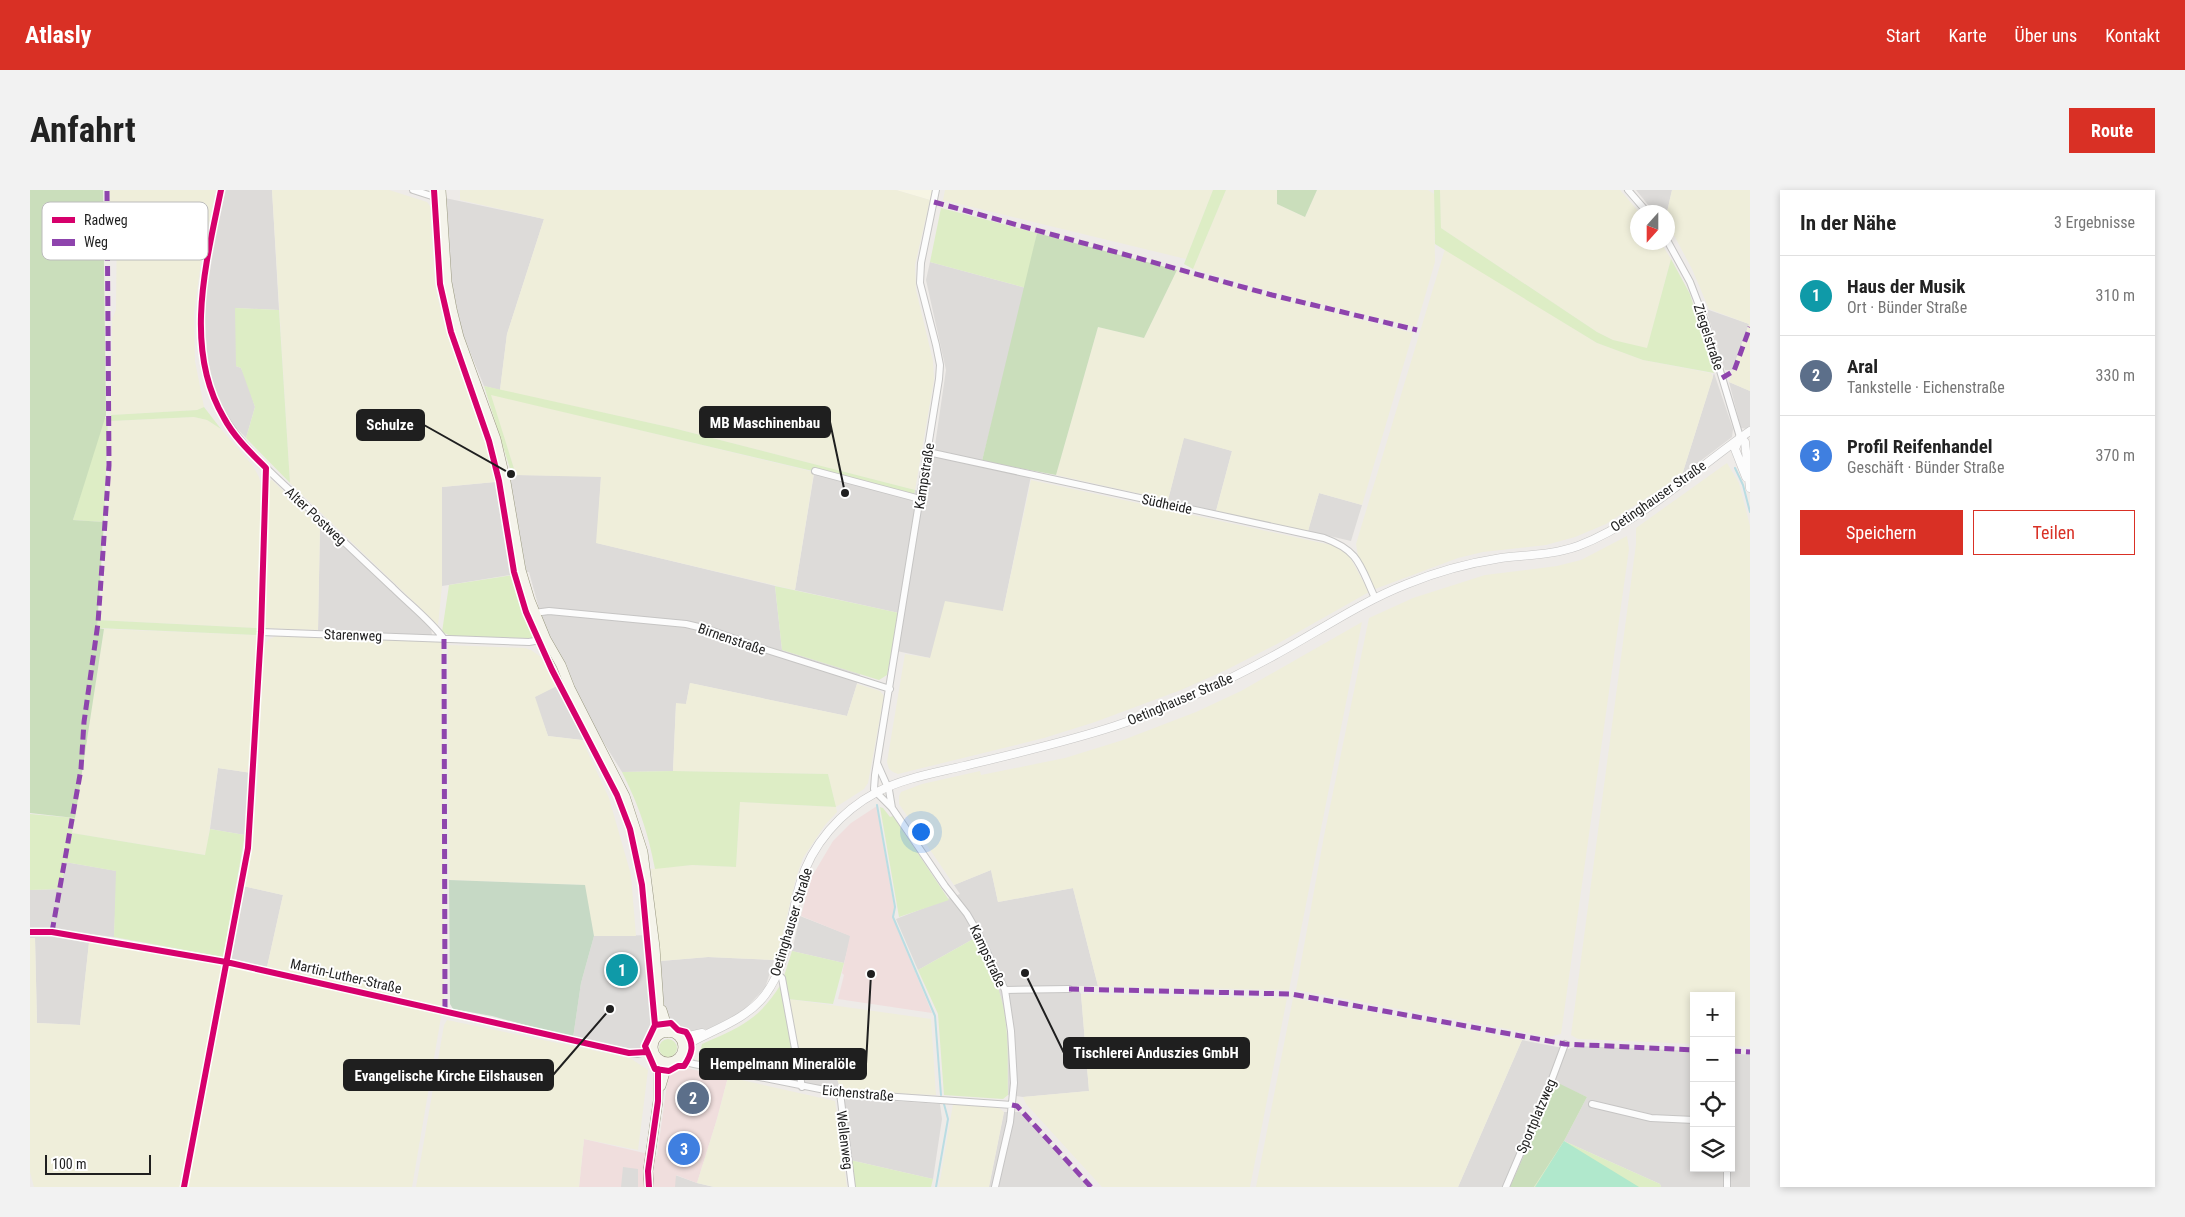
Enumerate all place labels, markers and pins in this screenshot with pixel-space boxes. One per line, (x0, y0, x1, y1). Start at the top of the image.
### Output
callout: MB Maschinenbau (700, 407, 830, 437)
callout: Schulze (357, 410, 424, 440)
pin: 1 (606, 951, 638, 989)
callout: Tischlerei Anduszies GmbH (1064, 1038, 1249, 1068)
callout: Hempelmann Mineralöle (700, 1049, 866, 1079)
callout: Evangelische Kirche Eilshausen (344, 1060, 553, 1090)
pin: 2 (677, 1079, 709, 1117)
pin: 3 (668, 1130, 700, 1168)

